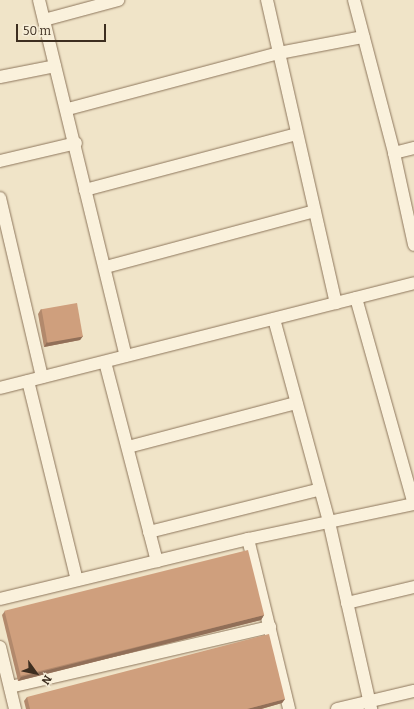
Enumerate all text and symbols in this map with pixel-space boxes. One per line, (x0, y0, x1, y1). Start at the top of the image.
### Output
scale bar (18, 16, 108, 42)
text: 50 m (23, 24, 51, 38)
north arrow (16, 653, 56, 693)
text: N (39, 673, 54, 687)

